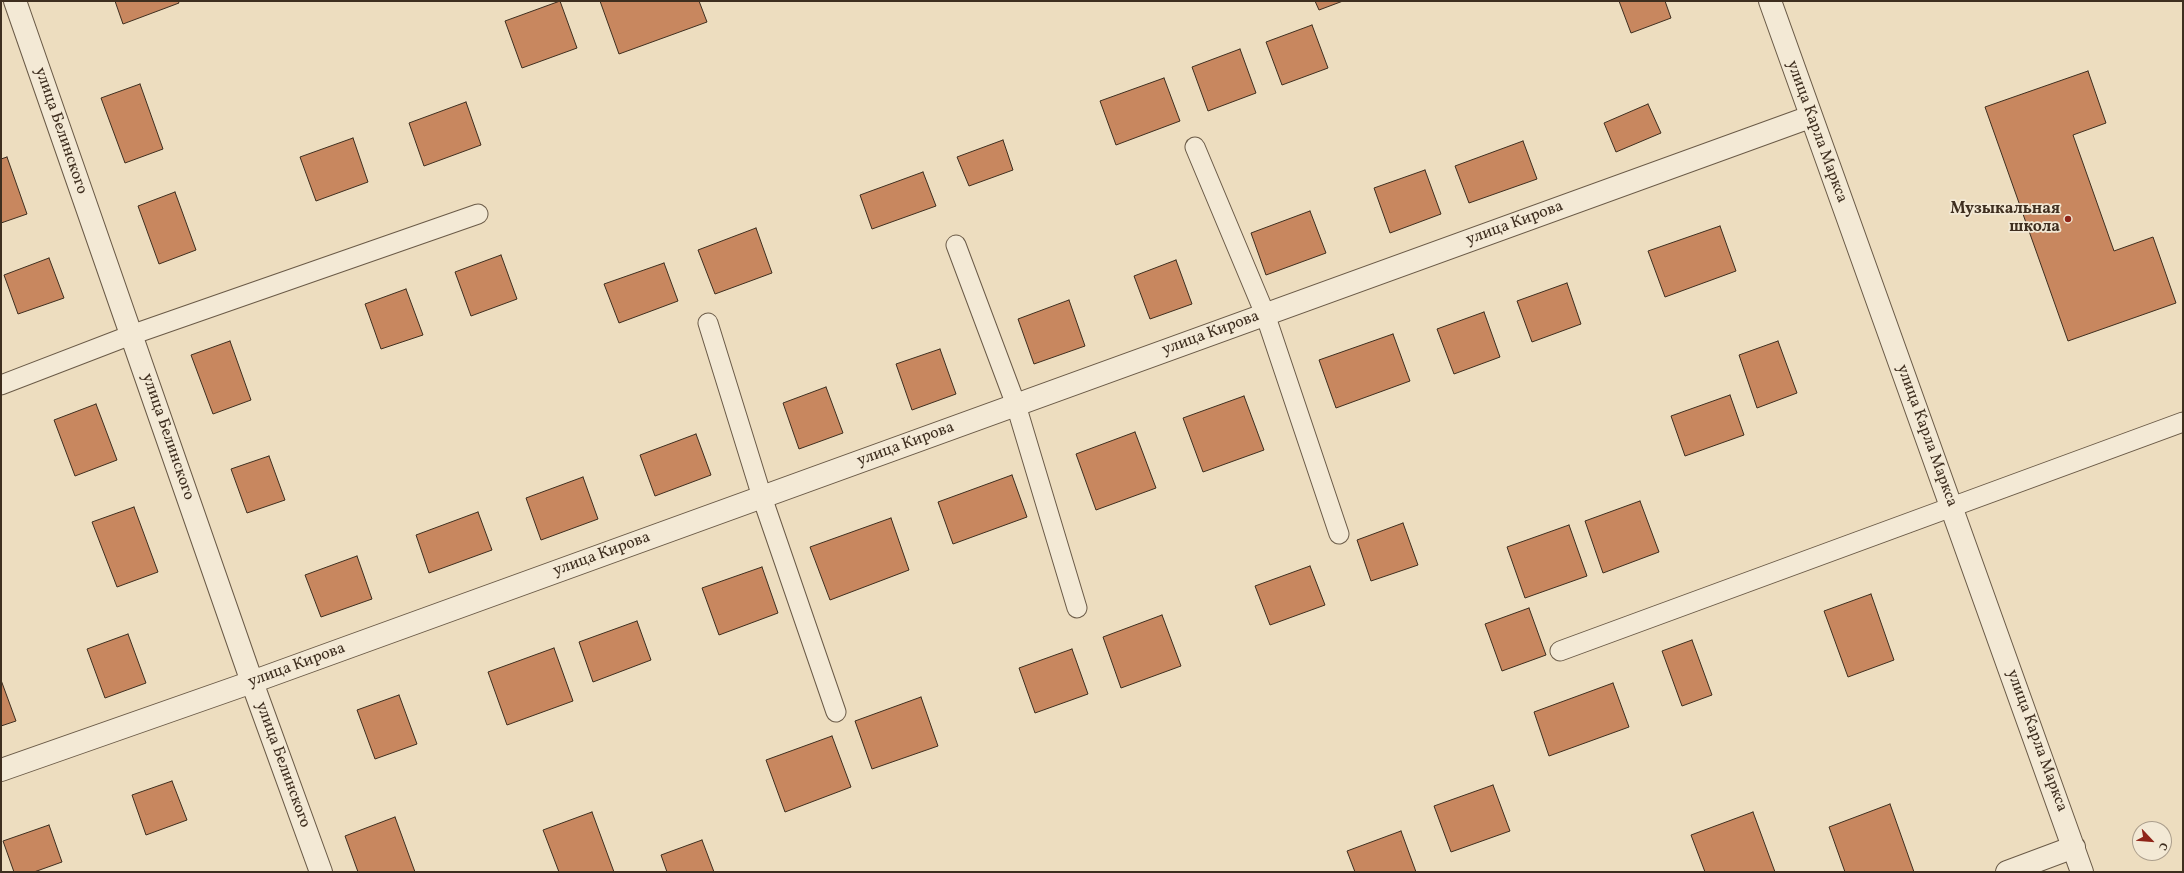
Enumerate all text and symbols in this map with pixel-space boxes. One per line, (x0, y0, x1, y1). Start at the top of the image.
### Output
street label: улица Карла Маркса (1781, 58, 1851, 206)
street label: улица Белинского (29, 65, 91, 197)
street label: улица Кирова (1464, 198, 1566, 250)
place label: Музыкальная школа (1950, 200, 2060, 238)
marker: Музыкальная школа (2063, 214, 2073, 224)
street label: улица Кирова (1160, 308, 1262, 360)
street label: улица Карла Маркса (1891, 362, 1961, 510)
street label: улица Белинского (136, 371, 198, 503)
street label: улица Кирова (855, 419, 957, 471)
street label: улица Кирова (551, 529, 653, 581)
street label: улица Кирова (246, 640, 348, 692)
street label: улица Карла Маркса (2001, 667, 2071, 815)
street label: улица Белинского (250, 699, 314, 831)
north arrow (2132, 821, 2172, 861)
text: С (2154, 840, 2171, 853)

